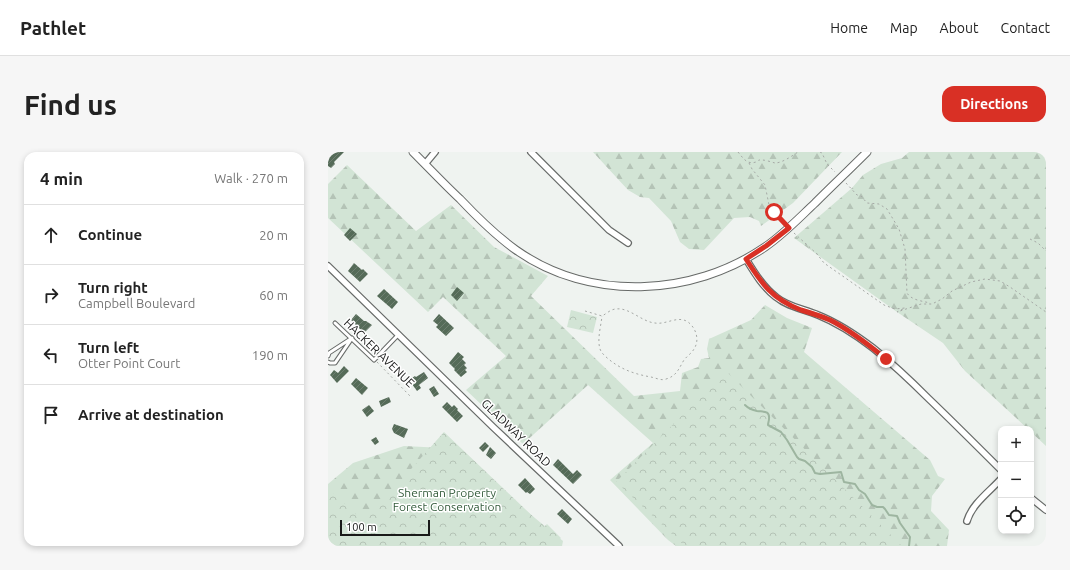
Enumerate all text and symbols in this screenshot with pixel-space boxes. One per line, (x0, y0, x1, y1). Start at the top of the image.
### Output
text: Pathlet (20, 17, 86, 39)
text: Home (830, 20, 868, 36)
text: Map (890, 20, 918, 36)
text: About (940, 20, 979, 36)
text: Contact (1001, 20, 1050, 36)
button: Directions (942, 86, 1046, 122)
text: Find us (24, 89, 117, 120)
text: 4 min (40, 169, 83, 188)
text: Walk · 270 m (214, 171, 288, 185)
route start (765, 203, 783, 221)
icon: ahead (40, 224, 62, 246)
text: Continue (78, 226, 142, 243)
text: 20 m (259, 228, 288, 242)
text: Turn right (78, 279, 148, 296)
icon: right (40, 284, 62, 306)
text: 60 m (259, 288, 288, 302)
text: Campbell Boulevard (78, 296, 195, 310)
street label: HACKER AVENUE (341, 316, 417, 390)
text: Turn left (78, 339, 139, 356)
icon: left (40, 344, 62, 366)
text: 190 m (252, 348, 288, 362)
route end (877, 350, 895, 368)
text: Otter Point Court (78, 356, 180, 370)
street label: GLADWAY ROAD (479, 396, 554, 469)
icon: arrive (40, 404, 62, 426)
text: Arrive at destination (78, 406, 224, 423)
map controls (998, 426, 1034, 534)
button: + (998, 426, 1034, 462)
button: − (998, 462, 1034, 498)
park label: Sherman Property Forest Conservation (393, 486, 501, 513)
button: locate (998, 498, 1034, 534)
scale bar (340, 518, 430, 537)
text: 100 m (346, 521, 377, 533)

